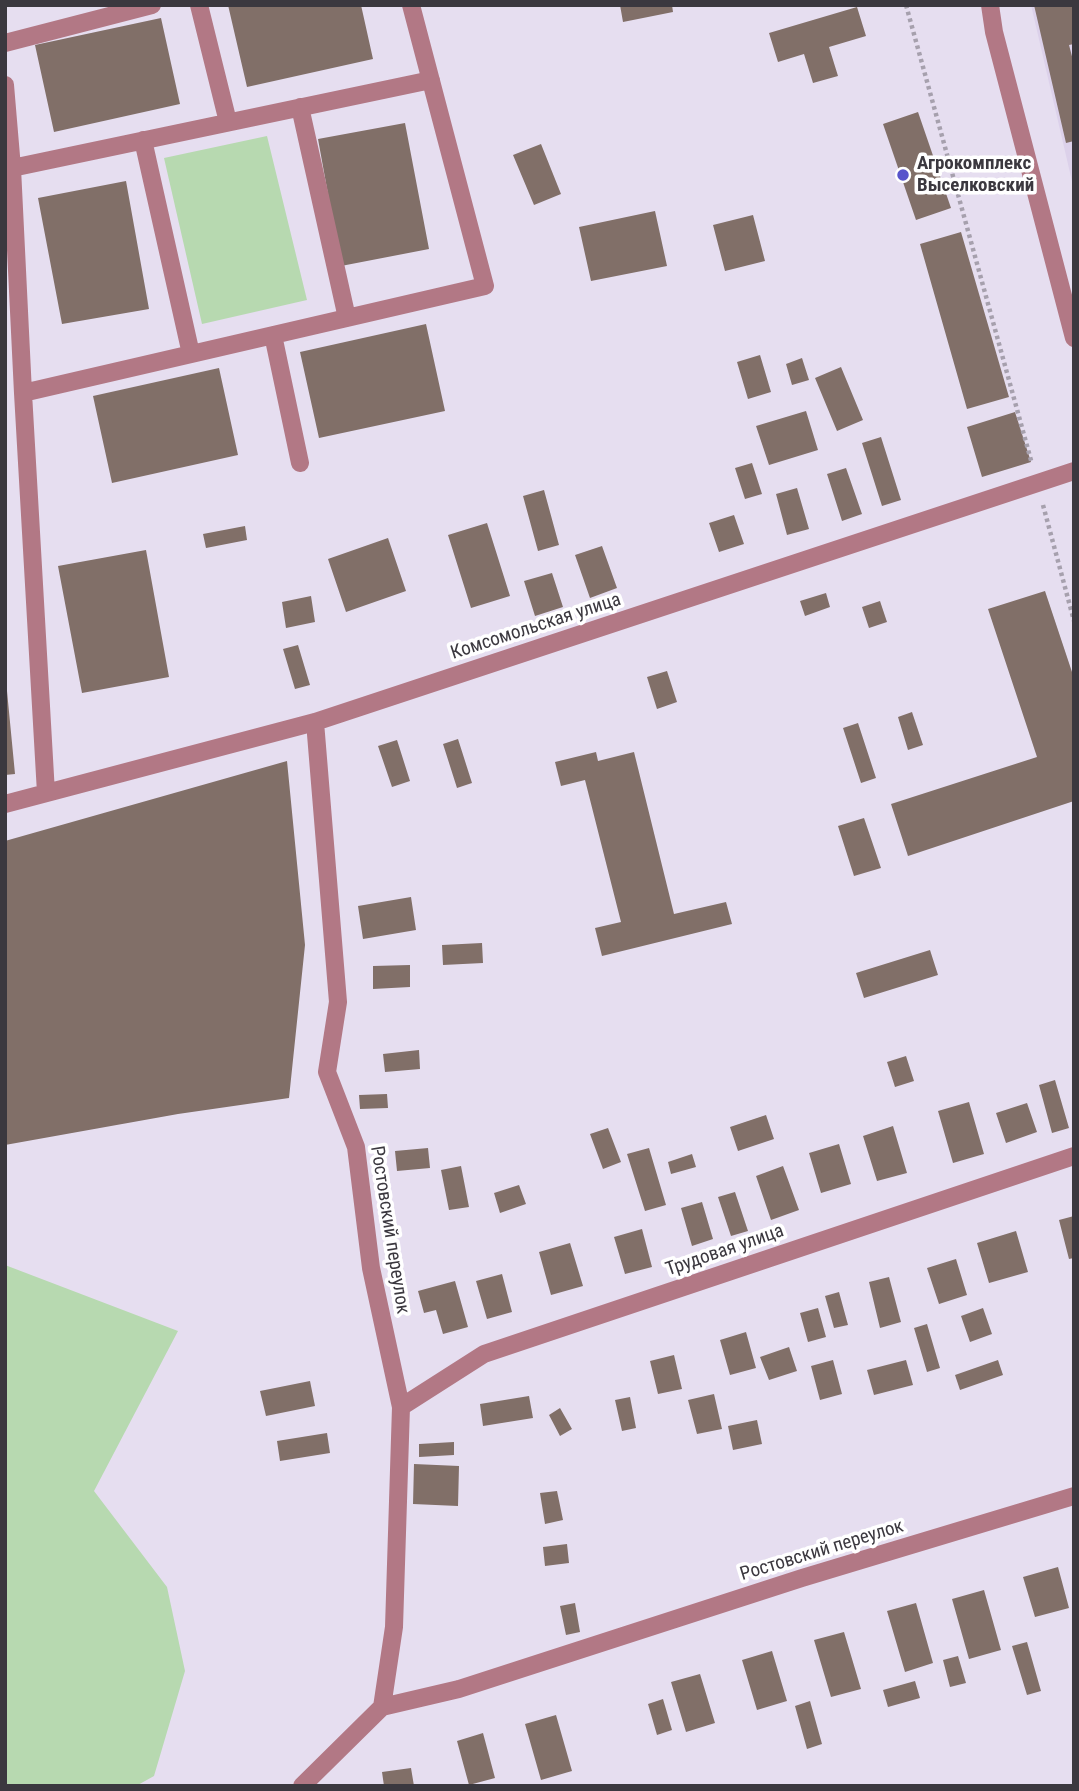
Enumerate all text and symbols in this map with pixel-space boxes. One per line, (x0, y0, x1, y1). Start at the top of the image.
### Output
place label: Агрокомплекс Выселковский (917, 153, 1034, 197)
marker: Агрокомплекс Выселковский (895, 167, 911, 183)
street label: Комсомольская улица (448, 589, 624, 665)
street label: Ростовский переулок (364, 1144, 414, 1316)
street label: Трудовая улица (663, 1220, 787, 1282)
street label: Ростовский переулок (737, 1515, 907, 1587)

